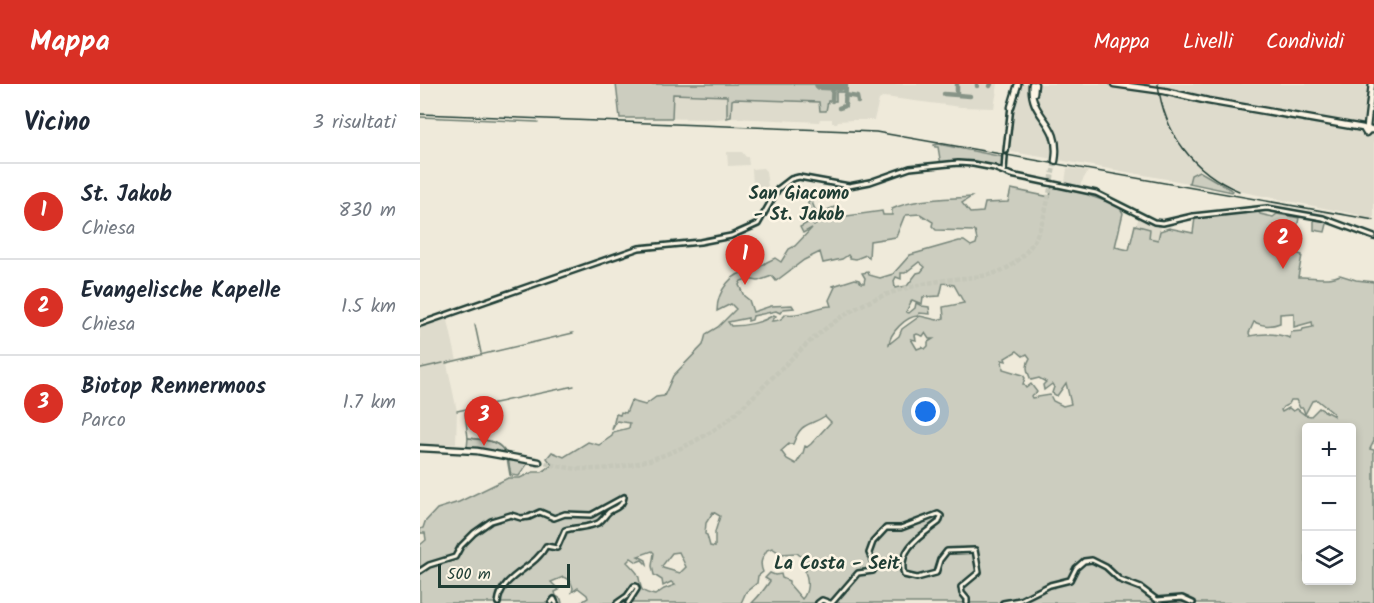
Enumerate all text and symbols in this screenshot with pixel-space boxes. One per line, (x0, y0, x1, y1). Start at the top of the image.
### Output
text: Mappa (30, 20, 110, 65)
text: Mappa (1093, 26, 1150, 59)
text: Livelli (1183, 26, 1233, 59)
text: Condividi (1266, 26, 1344, 59)
text: Vicino (24, 102, 90, 144)
text: 3 risultati (313, 107, 396, 139)
text: St. Jakob (81, 178, 172, 213)
district label: San Giacomo - St. Jakob (749, 180, 849, 230)
text: 1 (40, 195, 47, 227)
text: 830 m (339, 195, 396, 227)
text: Chiesa (81, 213, 135, 245)
pin: 2 (1264, 220, 1302, 269)
pin: 1 (726, 236, 764, 285)
text: Evangelische Kapelle (81, 274, 281, 309)
text: 2 (38, 291, 49, 323)
text: 1.5 km (341, 291, 396, 323)
text: Chiesa (81, 309, 135, 341)
text: Biotop Rennermoos (81, 370, 266, 405)
text: 3 (38, 387, 49, 419)
text: 1.7 km (342, 387, 396, 419)
pin: 3 (464, 396, 504, 446)
your location (911, 397, 940, 426)
text: Parco (81, 405, 126, 437)
map controls (1302, 423, 1356, 585)
button: + (1302, 423, 1356, 477)
button: − (1302, 477, 1356, 531)
button: layers (1302, 531, 1356, 585)
district label: La Costa - Seit (774, 550, 901, 579)
scale bar (438, 561, 570, 588)
text: 500 m (447, 562, 491, 587)

